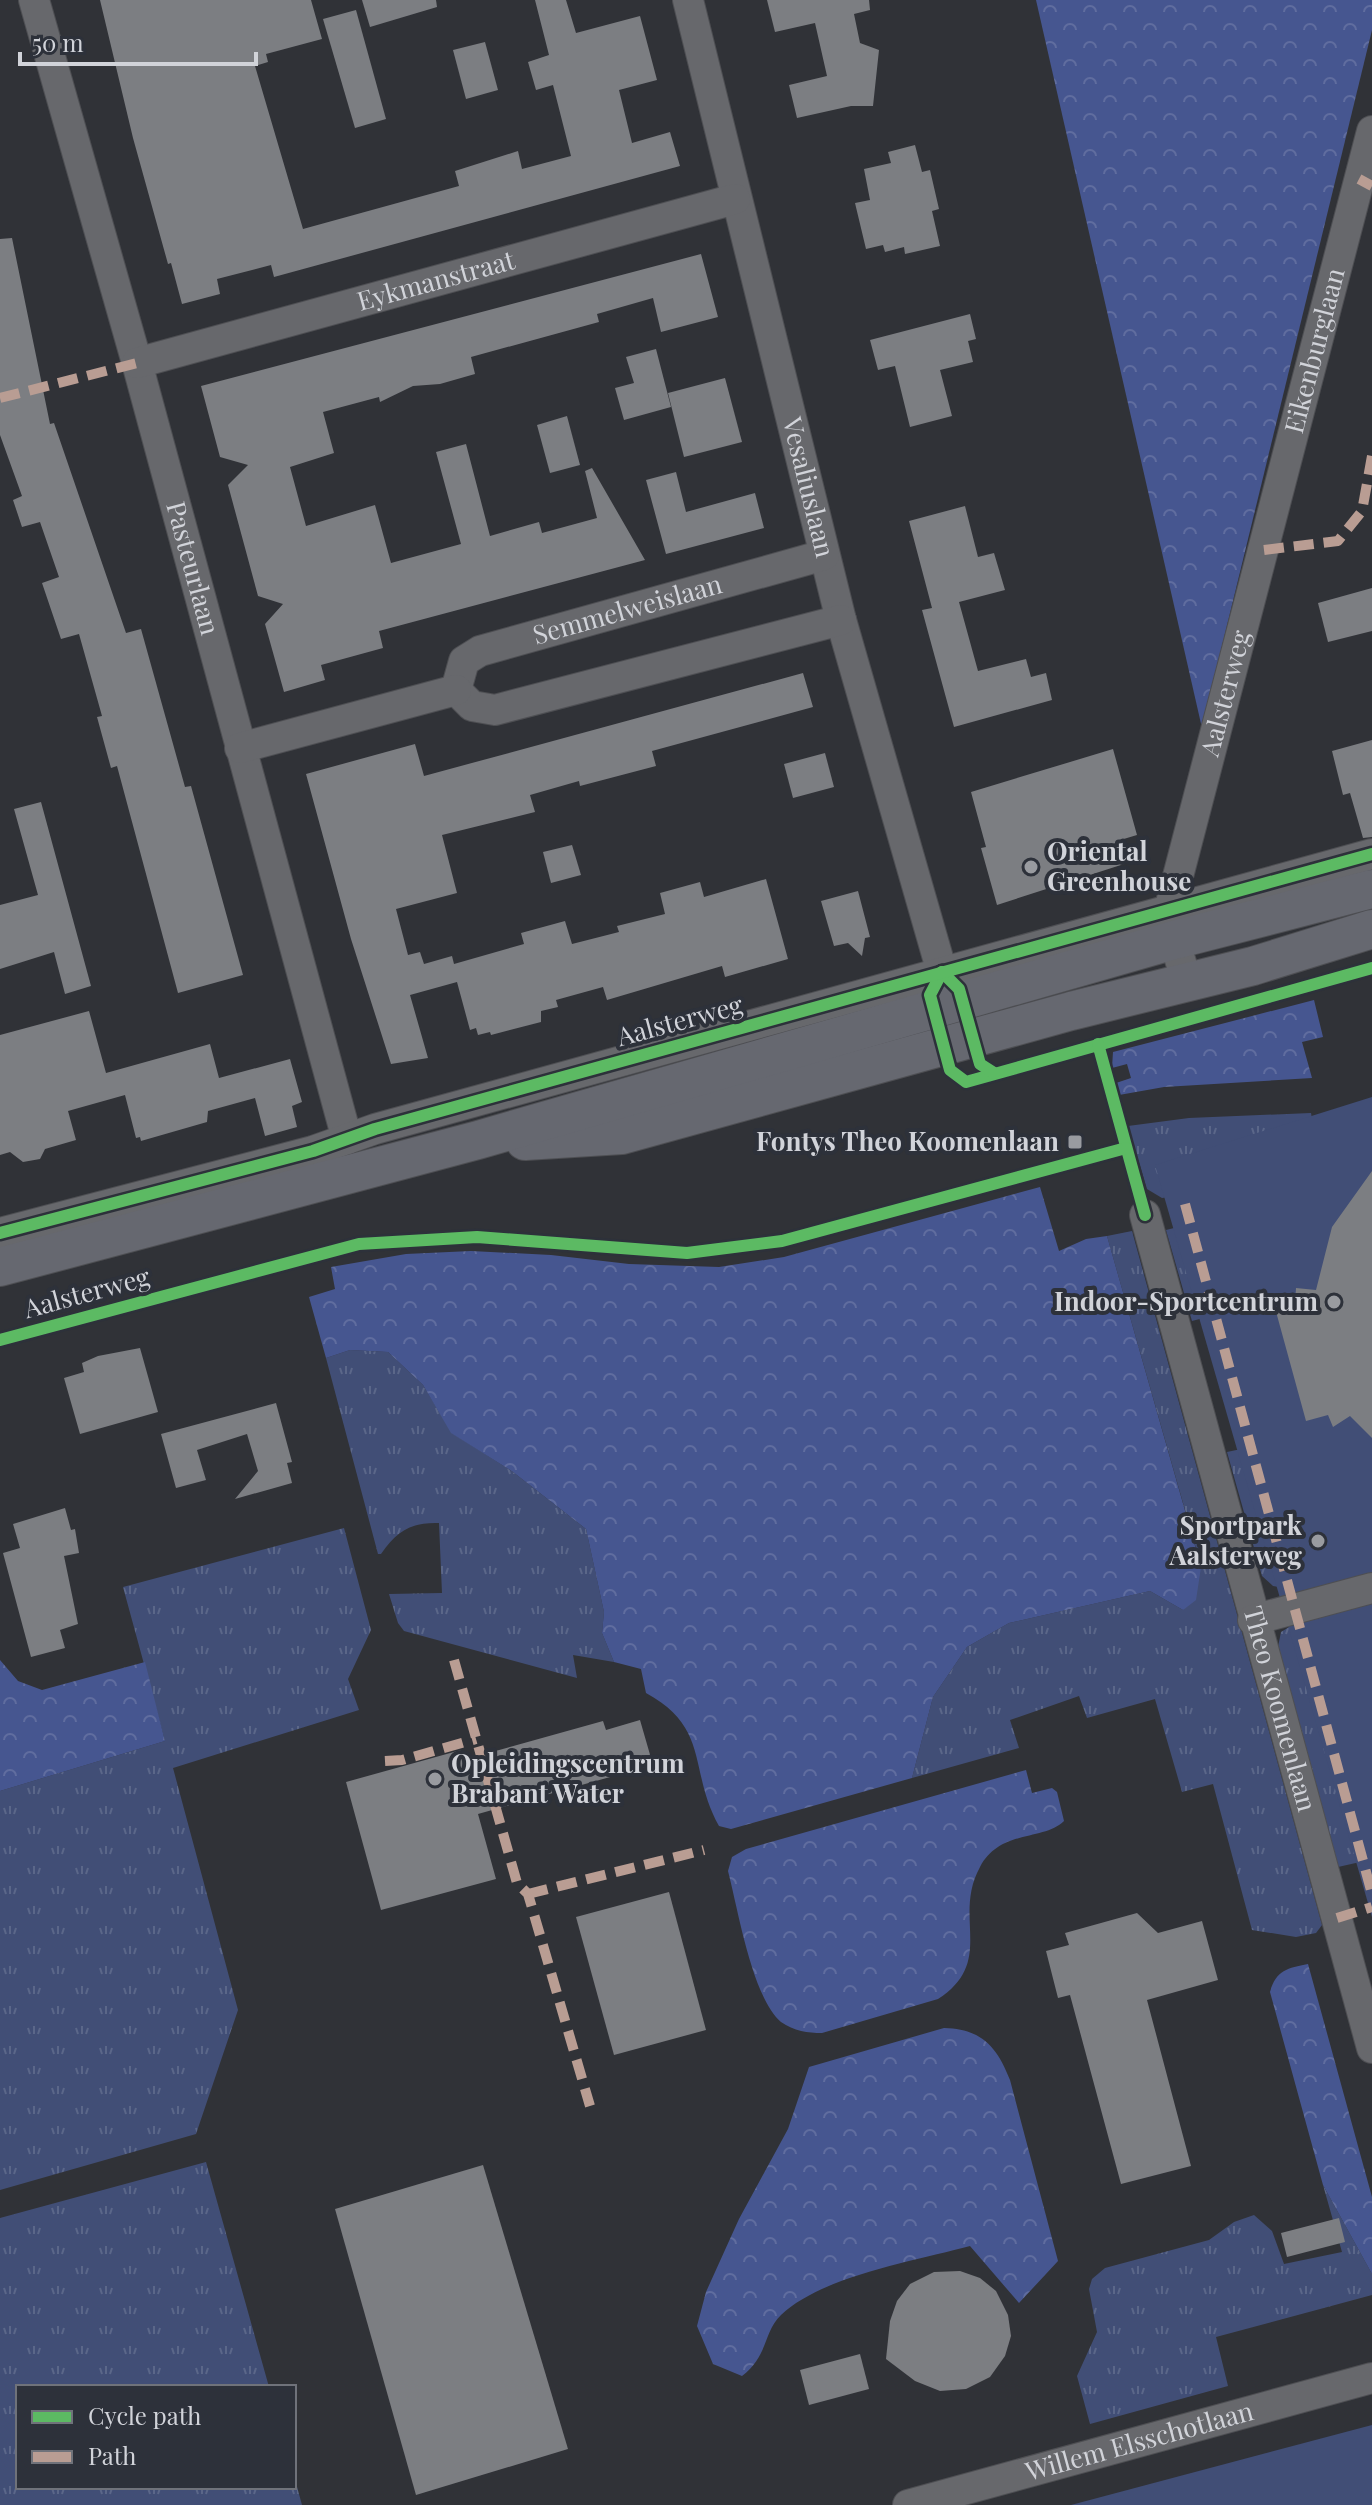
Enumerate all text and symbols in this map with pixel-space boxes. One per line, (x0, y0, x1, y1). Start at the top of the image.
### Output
scale bar (20, 16, 256, 66)
text: 50 m (32, 26, 84, 58)
street label: Eykmanstraat (353, 241, 519, 318)
street label: Eikenburglaan (1275, 263, 1352, 437)
street label: Vesaliuslaan (775, 412, 844, 561)
street label: Pasteurlaan (159, 497, 229, 639)
street label: Semmelweislaan (528, 565, 726, 651)
street label: Aalsterweg (1191, 626, 1257, 761)
place label: Oriental Greenhouse (1047, 833, 1191, 898)
marker: Oriental Greenhouse (1022, 858, 1040, 876)
street label: Aalsterweg (612, 986, 747, 1053)
place label: Fontys Theo Koomenlaan (756, 1123, 1059, 1158)
marker: Fontys Theo Koomenlaan (1066, 1133, 1084, 1151)
street label: Aalsterweg (19, 1258, 154, 1325)
place label: Indoor-Sportcentrum (1054, 1283, 1318, 1318)
marker: Indoor-Sportcentrum (1325, 1293, 1343, 1311)
place label: Sportpark Aalsterweg (1168, 1507, 1303, 1572)
marker: Sportpark Aalsterweg (1309, 1532, 1327, 1550)
street label: Theo Koomenlaan (1236, 1602, 1326, 1816)
place label: Opleidingscentrum Brabant Water (451, 1745, 685, 1810)
marker: Opleidingscentrum Brabant Water (426, 1770, 444, 1788)
legend (16, 2385, 296, 2489)
street label: Willem Elsschotlaan (1020, 2392, 1257, 2488)
text: Cycle path (88, 2399, 201, 2431)
text: Path (88, 2439, 136, 2471)

